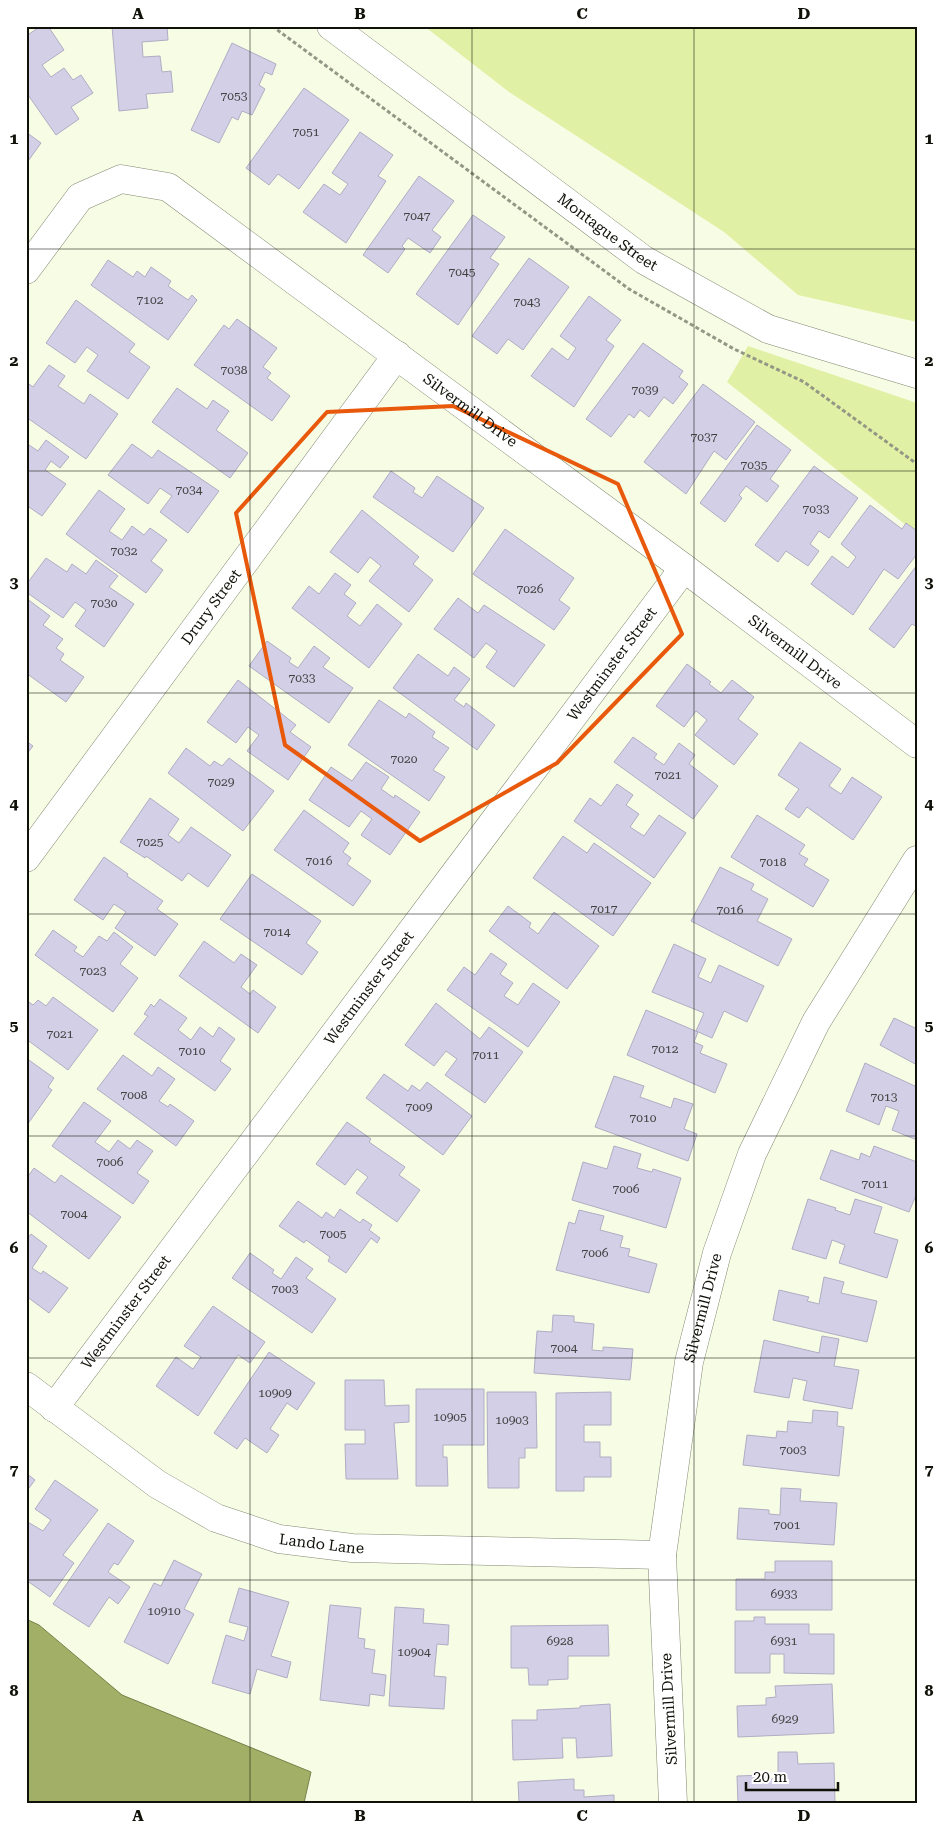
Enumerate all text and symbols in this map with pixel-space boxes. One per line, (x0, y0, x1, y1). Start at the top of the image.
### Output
text: A (132, 4, 144, 23)
text: B (354, 4, 366, 23)
text: C (576, 4, 588, 23)
text: D (798, 4, 811, 23)
house number: 7053 (221, 89, 248, 103)
house number: 7051 (293, 125, 320, 139)
text: 1 (10, 129, 19, 148)
text: 1 (925, 129, 934, 148)
street label: Montague Street (554, 190, 661, 275)
house number: 7047 (404, 209, 431, 223)
house number: 7045 (449, 265, 476, 279)
house number: 7102 (137, 293, 164, 307)
house number: 7043 (514, 295, 541, 309)
text: 2 (10, 351, 19, 370)
text: 2 (925, 351, 934, 370)
house number: 7038 (221, 363, 248, 377)
street label: Silvermill Drive (420, 370, 521, 451)
house number: 7039 (632, 383, 659, 397)
house number: 7037 (691, 430, 718, 444)
house number: 7035 (741, 458, 768, 472)
house number: 7034 (176, 483, 203, 497)
house number: 7033 (803, 502, 830, 516)
house number: 7032 (111, 544, 138, 558)
street label: Drury Street (177, 565, 245, 648)
text: 3 (10, 573, 19, 592)
text: 3 (925, 573, 934, 592)
house number: 7026 (517, 582, 544, 596)
house number: 7030 (91, 596, 118, 610)
street label: Westminster Street (563, 603, 661, 724)
street label: Silvermill Drive (745, 611, 845, 693)
house number: 7033 (289, 671, 316, 685)
house number: 7020 (391, 752, 418, 766)
house number: 7021 (655, 768, 682, 782)
house number: 7029 (208, 775, 235, 789)
text: 4 (10, 794, 19, 813)
text: 4 (925, 794, 934, 813)
house number: 7025 (137, 835, 164, 849)
house number: 7016 (306, 854, 333, 868)
house number: 7018 (760, 855, 787, 869)
house number: 7017 (591, 902, 618, 916)
house number: 7016 (717, 903, 744, 917)
house number: 7014 (264, 925, 291, 939)
street label: Westminster Street (320, 927, 418, 1048)
house number: 7023 (80, 964, 107, 978)
text: 5 (10, 1016, 19, 1035)
text: 5 (925, 1016, 934, 1035)
house number: 7021 (47, 1027, 74, 1041)
house number: 7012 (652, 1042, 679, 1056)
house number: 7010 (179, 1044, 206, 1058)
house number: 7011 (473, 1048, 500, 1062)
house number: 7008 (121, 1088, 148, 1102)
house number: 7013 (871, 1090, 898, 1104)
house number: 7009 (406, 1100, 433, 1114)
house number: 7010 (630, 1111, 657, 1125)
house number: 7006 (97, 1155, 124, 1169)
house number: 7011 (862, 1177, 889, 1191)
house number: 7006 (613, 1182, 640, 1196)
house number: 7004 (61, 1207, 88, 1221)
house number: 7005 (320, 1227, 347, 1241)
text: 6 (10, 1238, 19, 1257)
text: 6 (925, 1238, 934, 1257)
house number: 7006 (582, 1246, 609, 1260)
street label: Westminster Street (77, 1251, 175, 1372)
street label: Silvermill Drive (680, 1251, 726, 1365)
house number: 7003 (272, 1282, 299, 1296)
house number: 7004 (551, 1341, 578, 1355)
house number: 10909 (258, 1386, 292, 1400)
house number: 10905 (433, 1410, 467, 1424)
house number: 10903 (495, 1413, 529, 1427)
house number: 7003 (780, 1443, 807, 1457)
text: 7 (10, 1460, 19, 1479)
text: 7 (925, 1460, 934, 1479)
house number: 7001 (774, 1518, 801, 1532)
street label: Lando Lane (278, 1530, 364, 1557)
house number: 6933 (771, 1587, 798, 1601)
house number: 10910 (147, 1604, 181, 1618)
house number: 6928 (547, 1634, 574, 1648)
house number: 6931 (771, 1634, 798, 1648)
house number: 10904 (397, 1645, 431, 1659)
street label: Silvermill Drive (657, 1652, 681, 1766)
text: 8 (10, 1681, 19, 1700)
text: 8 (925, 1681, 934, 1700)
house number: 6929 (772, 1712, 799, 1726)
scale bar (746, 1759, 838, 1791)
text: 20 m (753, 1768, 788, 1786)
text: A (132, 1806, 144, 1825)
text: B (354, 1806, 366, 1825)
text: C (576, 1806, 588, 1825)
text: D (798, 1806, 811, 1825)

